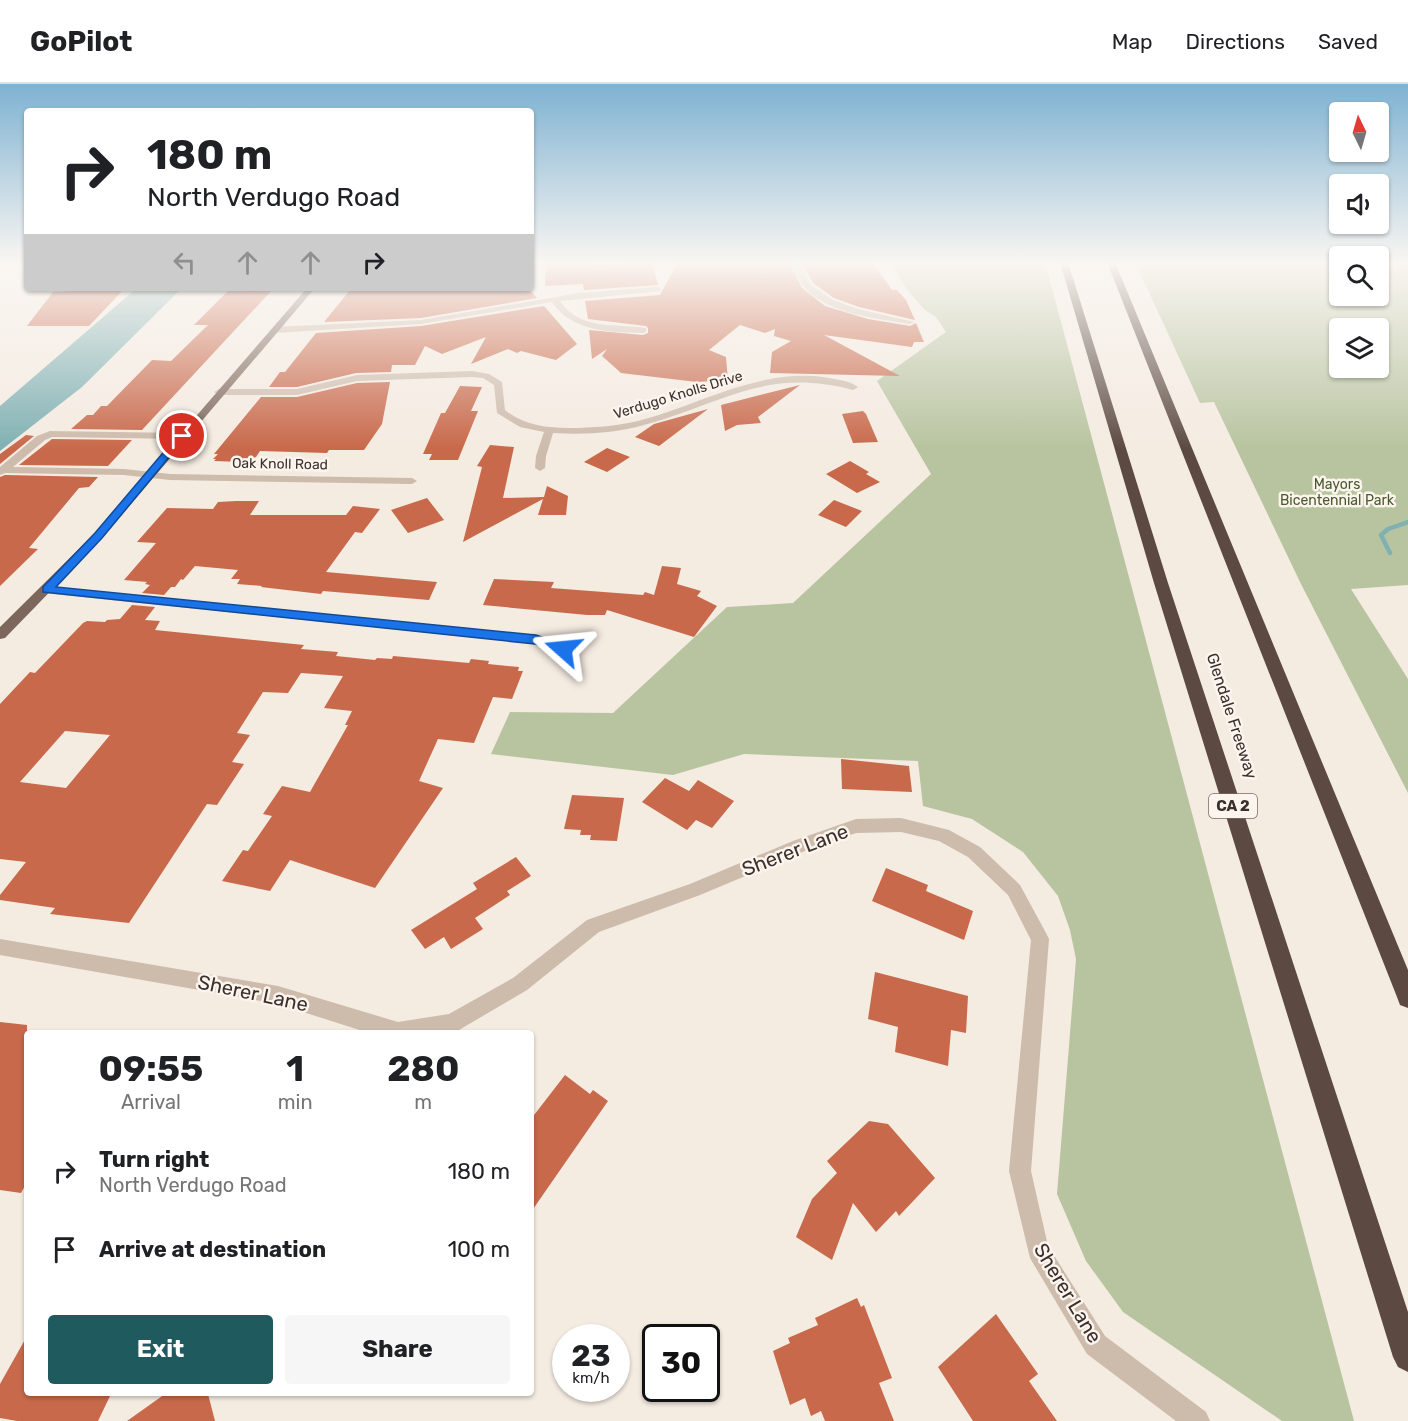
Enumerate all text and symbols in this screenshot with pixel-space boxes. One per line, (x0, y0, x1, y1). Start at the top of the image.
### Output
text: GoPilot (30, 25, 132, 58)
text: Map (1112, 29, 1153, 54)
text: Directions (1186, 29, 1285, 54)
text: Saved (1318, 29, 1378, 54)
north arrow (1329, 102, 1389, 162)
map controls (1329, 102, 1389, 378)
text: 180 m (147, 130, 272, 180)
icon: right (48, 132, 126, 210)
button: sound (1329, 174, 1389, 234)
text: North Verdugo Road (147, 181, 400, 213)
icon: left (168, 246, 201, 279)
icon: ahead (231, 246, 264, 279)
icon: ahead (294, 246, 327, 279)
icon: right (357, 246, 390, 279)
button: search (1329, 246, 1389, 306)
button: layers (1329, 318, 1389, 378)
street label: Verdugo Knolls Drive (611, 367, 745, 423)
pin (156, 410, 207, 461)
icon: arrive (165, 419, 198, 452)
street label: Oak Knoll Road (232, 455, 328, 473)
park label: Mayors Bicentennial Park (1280, 476, 1395, 509)
position arrow (531, 617, 595, 681)
street label: Glendale Freeway (1203, 651, 1261, 782)
road number: CA 2 (1209, 794, 1257, 818)
street label: Sherer Lane (738, 819, 852, 881)
street label: Sherer Lane (196, 970, 310, 1016)
text: 09:55 (99, 1047, 203, 1090)
text: 1 (286, 1047, 304, 1090)
text: 280 (387, 1047, 459, 1090)
text: Arrival (121, 1090, 181, 1114)
text: min (278, 1090, 313, 1114)
text: m (414, 1090, 432, 1114)
text: Turn right (99, 1146, 209, 1173)
icon: right (48, 1155, 81, 1188)
text: 180 m (448, 1158, 510, 1185)
text: North Verdugo Road (99, 1173, 287, 1197)
icon: arrive (48, 1233, 81, 1266)
text: Arrive at destination (99, 1236, 326, 1263)
text: 100 m (448, 1236, 510, 1263)
street label: Sherer Lane (1029, 1239, 1107, 1347)
button: Exit (48, 1315, 273, 1384)
button: Share (285, 1315, 510, 1384)
speed limit sign: 30 (642, 1324, 720, 1402)
text: 23 (571, 1338, 611, 1374)
text: km/h (572, 1369, 610, 1387)

